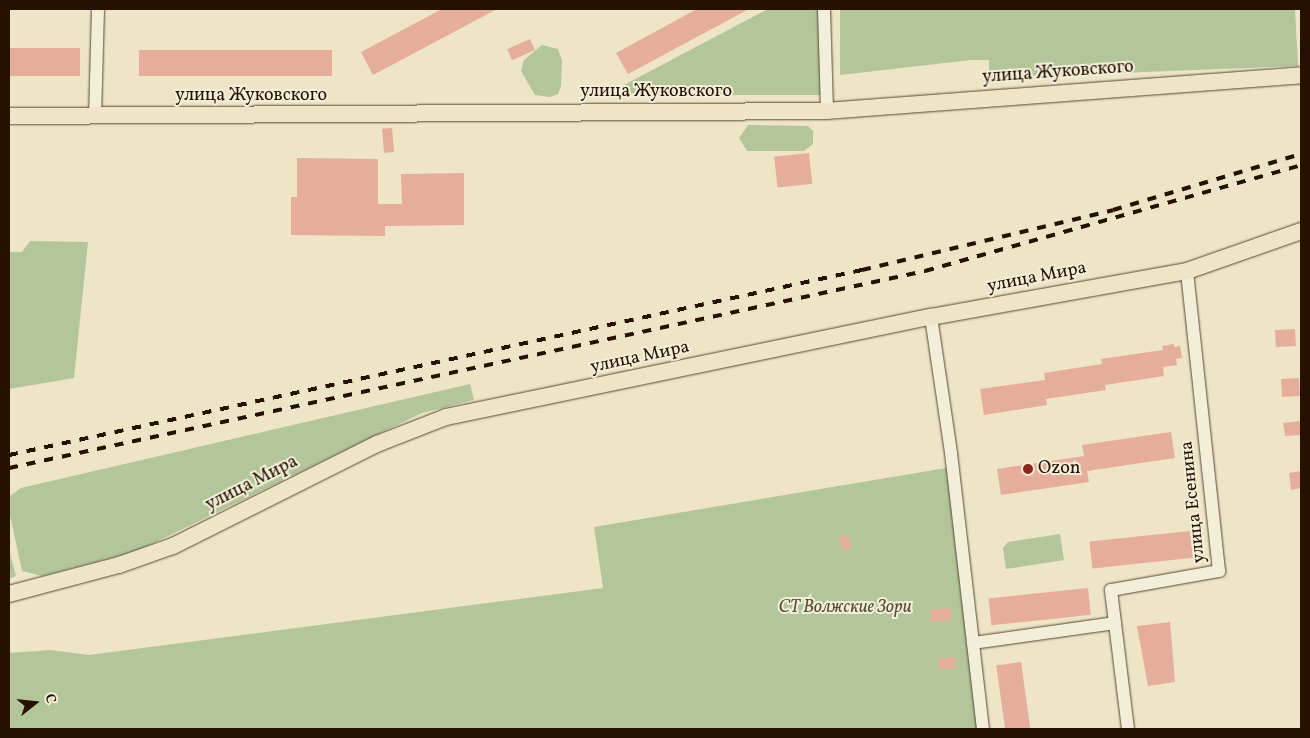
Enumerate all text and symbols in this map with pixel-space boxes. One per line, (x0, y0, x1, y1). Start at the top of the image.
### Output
street label: улица Жуковского (981, 57, 1135, 89)
street label: улица Жуковского (580, 81, 732, 103)
street label: улица Жуковского (175, 85, 327, 107)
street label: улица Мира (986, 258, 1088, 298)
street label: улица Мира (588, 337, 692, 379)
street label: улица Есенина (1177, 440, 1211, 564)
street label: улица Мира (202, 452, 302, 516)
place label: Ozon (1038, 458, 1080, 480)
marker: Ozon (1022, 463, 1034, 475)
park label: СТ Волжские Зори (778, 597, 912, 619)
north arrow (10, 678, 60, 728)
text: С (40, 692, 60, 706)

